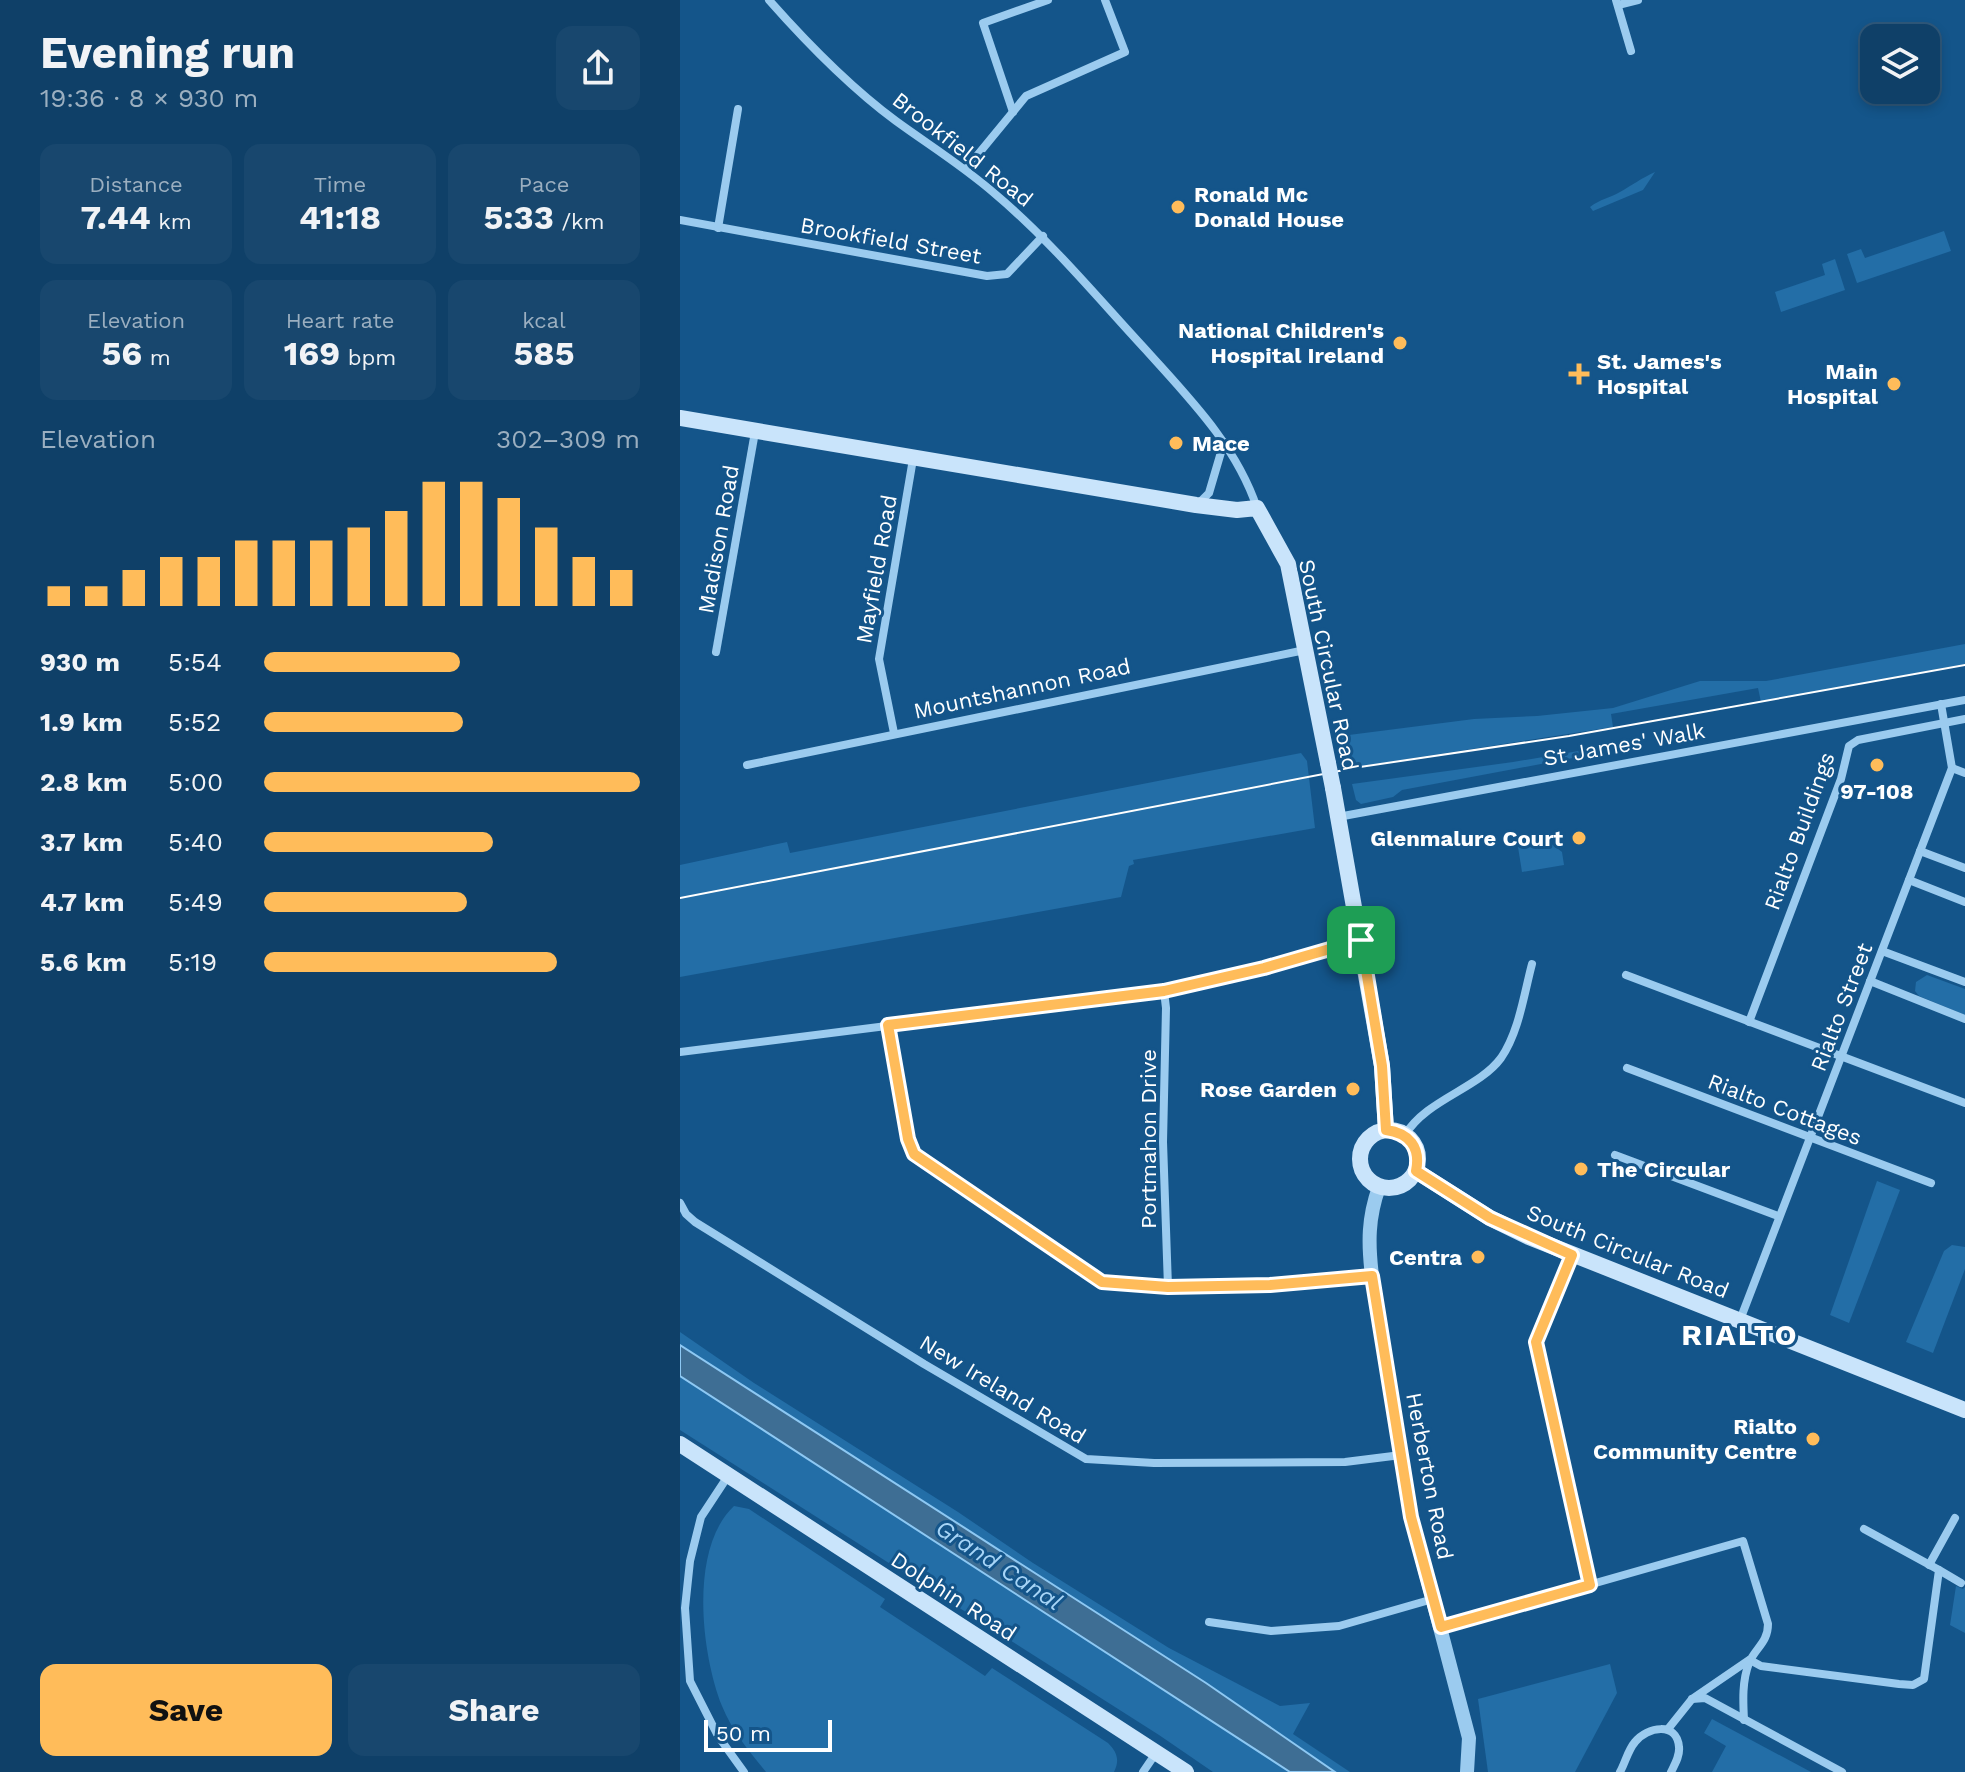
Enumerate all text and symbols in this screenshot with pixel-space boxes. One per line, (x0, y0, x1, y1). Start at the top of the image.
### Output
map controls (1860, 24, 1940, 104)
button: layers (1860, 24, 1940, 104)
button: share (556, 26, 640, 110)
text: Evening run (40, 27, 295, 79)
text: 19:36 · 8 × 930 m (40, 83, 258, 113)
street label: Brookfield Road (888, 87, 1038, 212)
text: Distance (89, 172, 183, 197)
text: Time (314, 172, 366, 197)
text: Pace (519, 172, 569, 197)
place label: Ronald Mc Donald House (1194, 182, 1344, 232)
text: 7.44 (80, 197, 151, 237)
text: 41:18 (299, 197, 381, 237)
text: 5:33 (484, 197, 554, 237)
marker: Ronald Mc Donald House (1169, 198, 1187, 216)
text: km (151, 209, 192, 234)
text: /km (554, 209, 604, 234)
street label: Brookfield Street (798, 212, 983, 269)
text: Elevation (87, 308, 185, 333)
text: Heart rate (286, 308, 394, 333)
text: kcal (522, 308, 566, 333)
place label: National Children's Hospital Ireland (1178, 318, 1384, 368)
text: 56 (101, 333, 142, 373)
text: 169 (284, 333, 340, 373)
text: 585 (514, 333, 574, 373)
marker: National Children's Hospital Ireland (1391, 334, 1409, 352)
text: m (142, 345, 171, 370)
text: bpm (340, 345, 396, 370)
place label: St. James's Hospital (1597, 349, 1722, 399)
place label: Main Hospital (1787, 359, 1879, 409)
marker: St. James's Hospital (1568, 363, 1590, 385)
marker: Main Hospital (1885, 375, 1903, 393)
text: Elevation (40, 424, 156, 454)
text: 302–309 m (496, 424, 640, 454)
place label: Mace (1192, 431, 1250, 456)
marker: Mace (1167, 434, 1185, 452)
street label: Madison Road (693, 463, 744, 615)
street label: Mayfield Road (851, 493, 902, 645)
street label: South Circular Road (1294, 557, 1363, 773)
text: 930 m (40, 647, 120, 677)
text: 5:54 (168, 647, 222, 677)
street label: Mountshannon Road (911, 653, 1133, 724)
text: 1.9 km (40, 707, 123, 737)
text: 5:52 (168, 707, 221, 737)
street label: St James' Walk (1541, 718, 1707, 771)
street label: Rialto Buildings (1759, 749, 1840, 913)
marker: 97-108 (1868, 756, 1886, 774)
text: 2.8 km (40, 767, 127, 797)
text: 5:00 (168, 767, 223, 797)
place label: 97-108 (1840, 779, 1914, 804)
place label: Glenmalure Court (1370, 826, 1563, 851)
text: 3.7 km (40, 827, 123, 857)
text: 5:40 (168, 827, 223, 857)
marker: Glenmalure Court (1570, 829, 1588, 847)
text: 4.7 km (40, 887, 125, 917)
text: 5:49 (168, 887, 223, 917)
pin (1327, 906, 1395, 974)
icon: arrive (1339, 918, 1383, 962)
street label: Rialto Street (1806, 940, 1877, 1075)
text: 5.6 km (40, 947, 127, 977)
text: 5:19 (168, 947, 217, 977)
street label: Portmahon Drive (1136, 1049, 1161, 1229)
street label: Rialto Cottages (1704, 1069, 1865, 1150)
place label: Rose Garden (1200, 1077, 1337, 1102)
marker: Rose Garden (1344, 1080, 1362, 1098)
place label: The Circular (1597, 1157, 1731, 1182)
marker: The Circular (1572, 1160, 1590, 1178)
street label: South Circular Road (1523, 1200, 1732, 1303)
place label: Centra (1389, 1245, 1462, 1270)
marker: Centra (1469, 1248, 1487, 1266)
district label: RIALTO (1681, 1317, 1799, 1352)
street label: New Ireland Road (915, 1330, 1090, 1449)
street label: Herberton Road (1401, 1390, 1458, 1562)
place label: Rialto Community Centre (1593, 1414, 1797, 1464)
marker: Rialto Community Centre (1804, 1430, 1822, 1448)
water label: Grand Canal (931, 1514, 1067, 1616)
street label: Dolphin Road (887, 1547, 1021, 1646)
button: Save (40, 1664, 332, 1756)
button: Share (348, 1664, 640, 1756)
scale bar (704, 1716, 832, 1752)
text: 50 m (716, 1721, 771, 1746)

